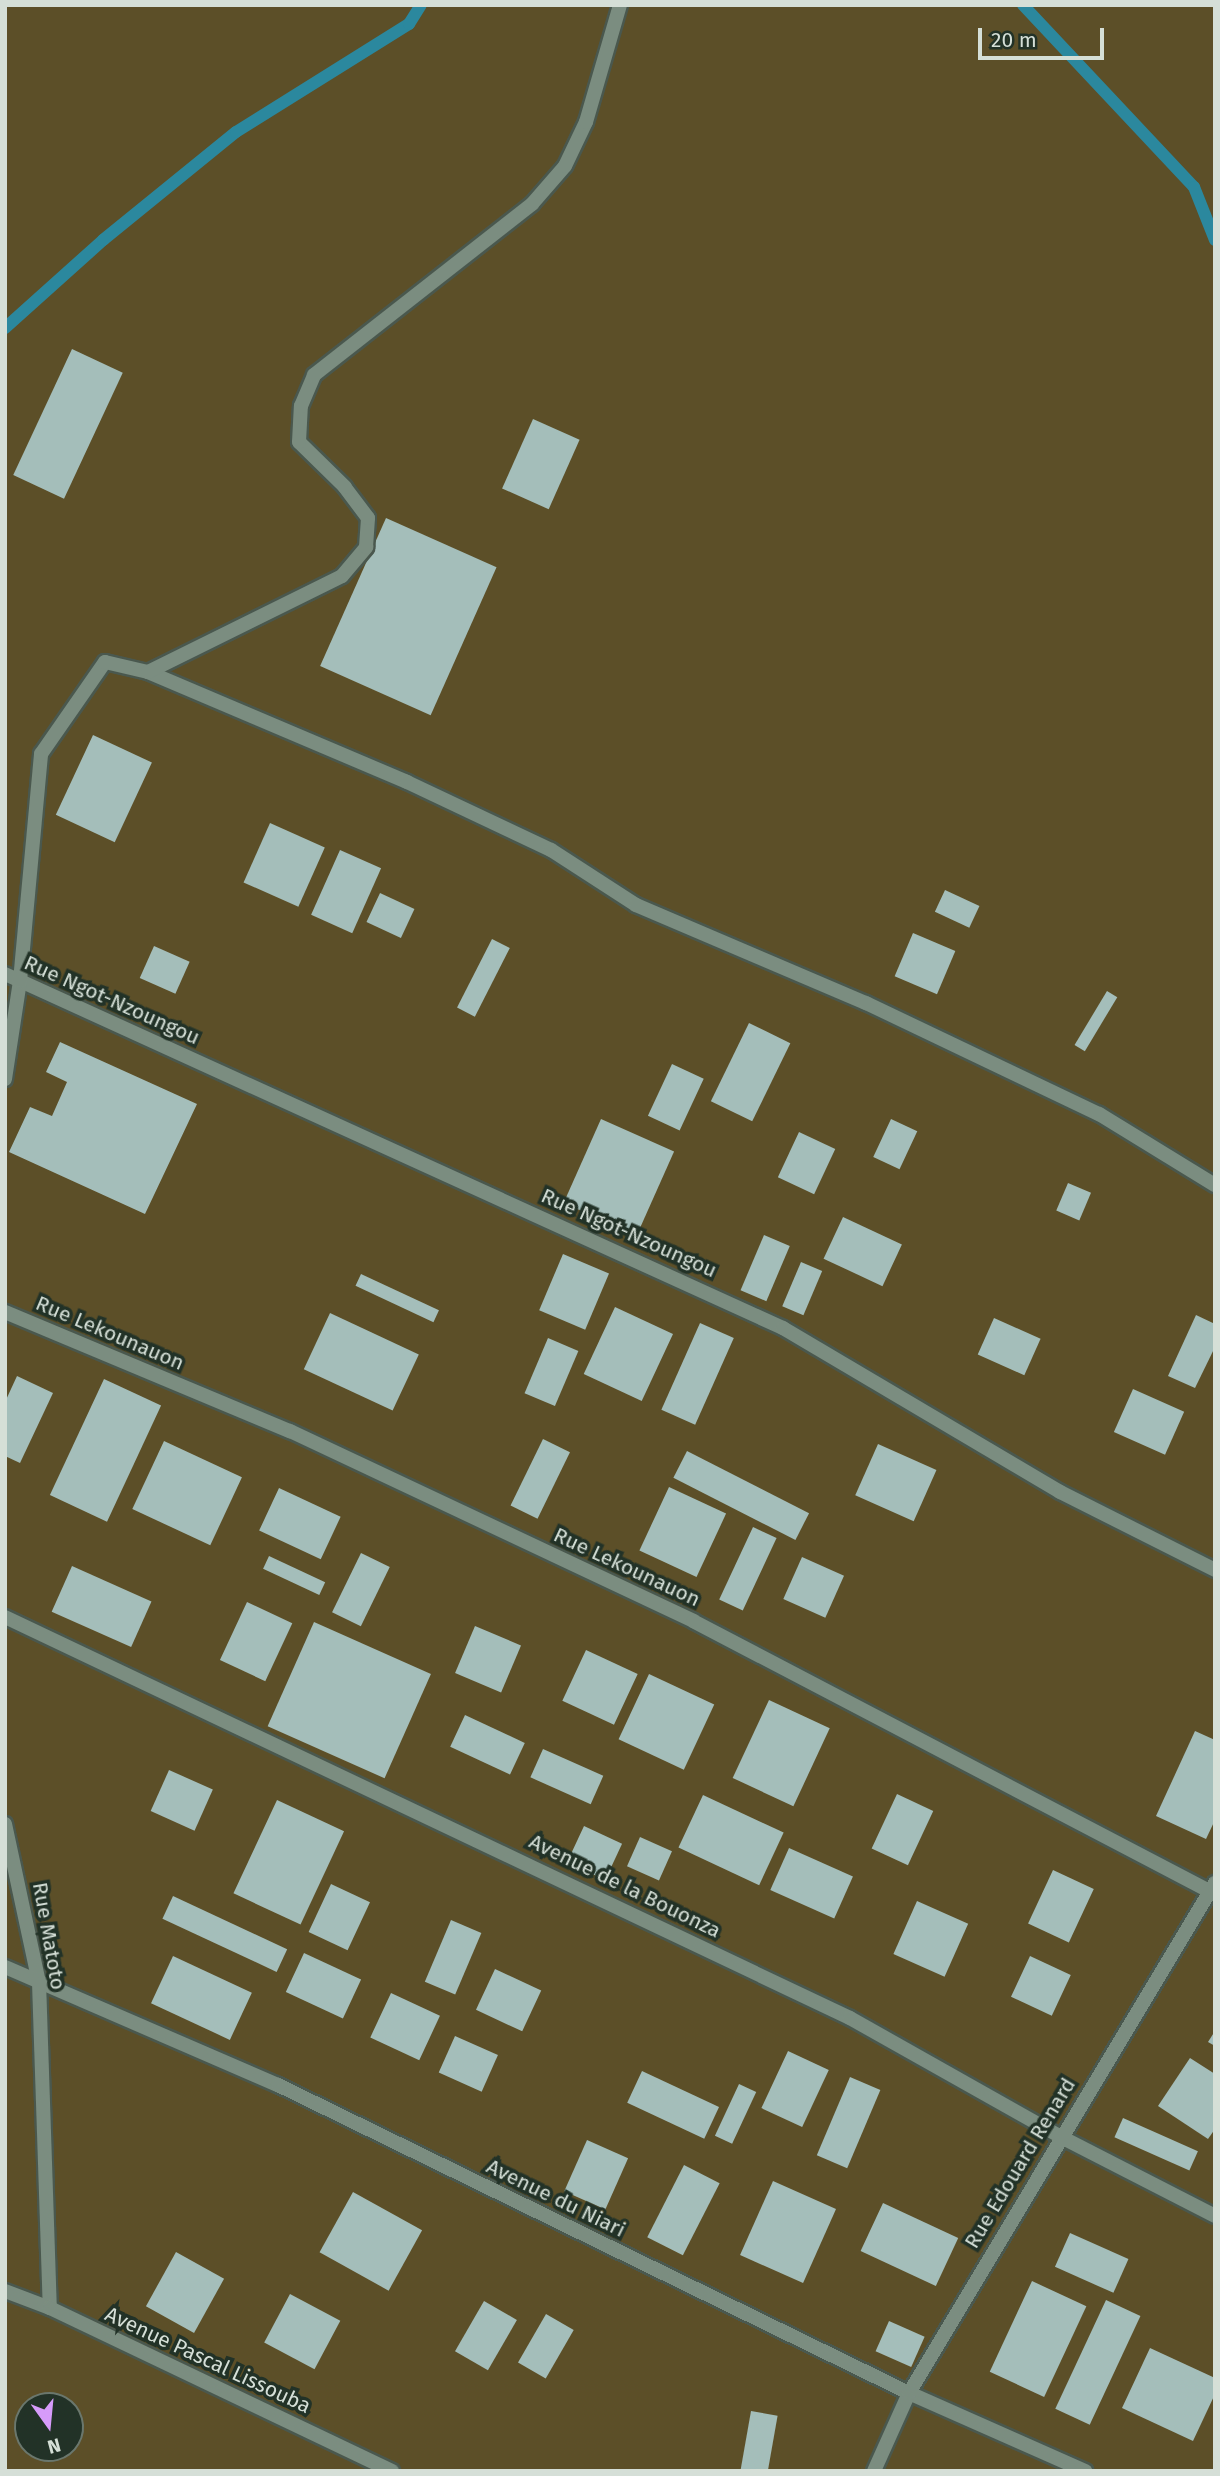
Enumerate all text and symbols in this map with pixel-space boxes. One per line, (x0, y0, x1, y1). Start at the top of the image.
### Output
scale bar (982, 14, 1108, 58)
text: 20 m (991, 27, 1037, 53)
street label: Rue Ngot-Nzoungou (20, 950, 204, 1050)
street label: Rue Ngot-Nzoungou (537, 1183, 721, 1283)
street label: Rue Lekounauon (32, 1290, 188, 1376)
street label: Rue Lekounauon (550, 1522, 704, 1612)
street label: Avenue de la Bouonza (525, 1829, 725, 1943)
street label: Rue Matoto (27, 1880, 71, 1992)
street label: Rue Edouard Renard (959, 2073, 1081, 2253)
street label: Avenue du Niari (482, 2154, 630, 2242)
street label: Avenue Pascal Lissouba (101, 2301, 315, 2419)
north arrow (14, 2392, 84, 2462)
text: N (45, 2433, 63, 2459)

